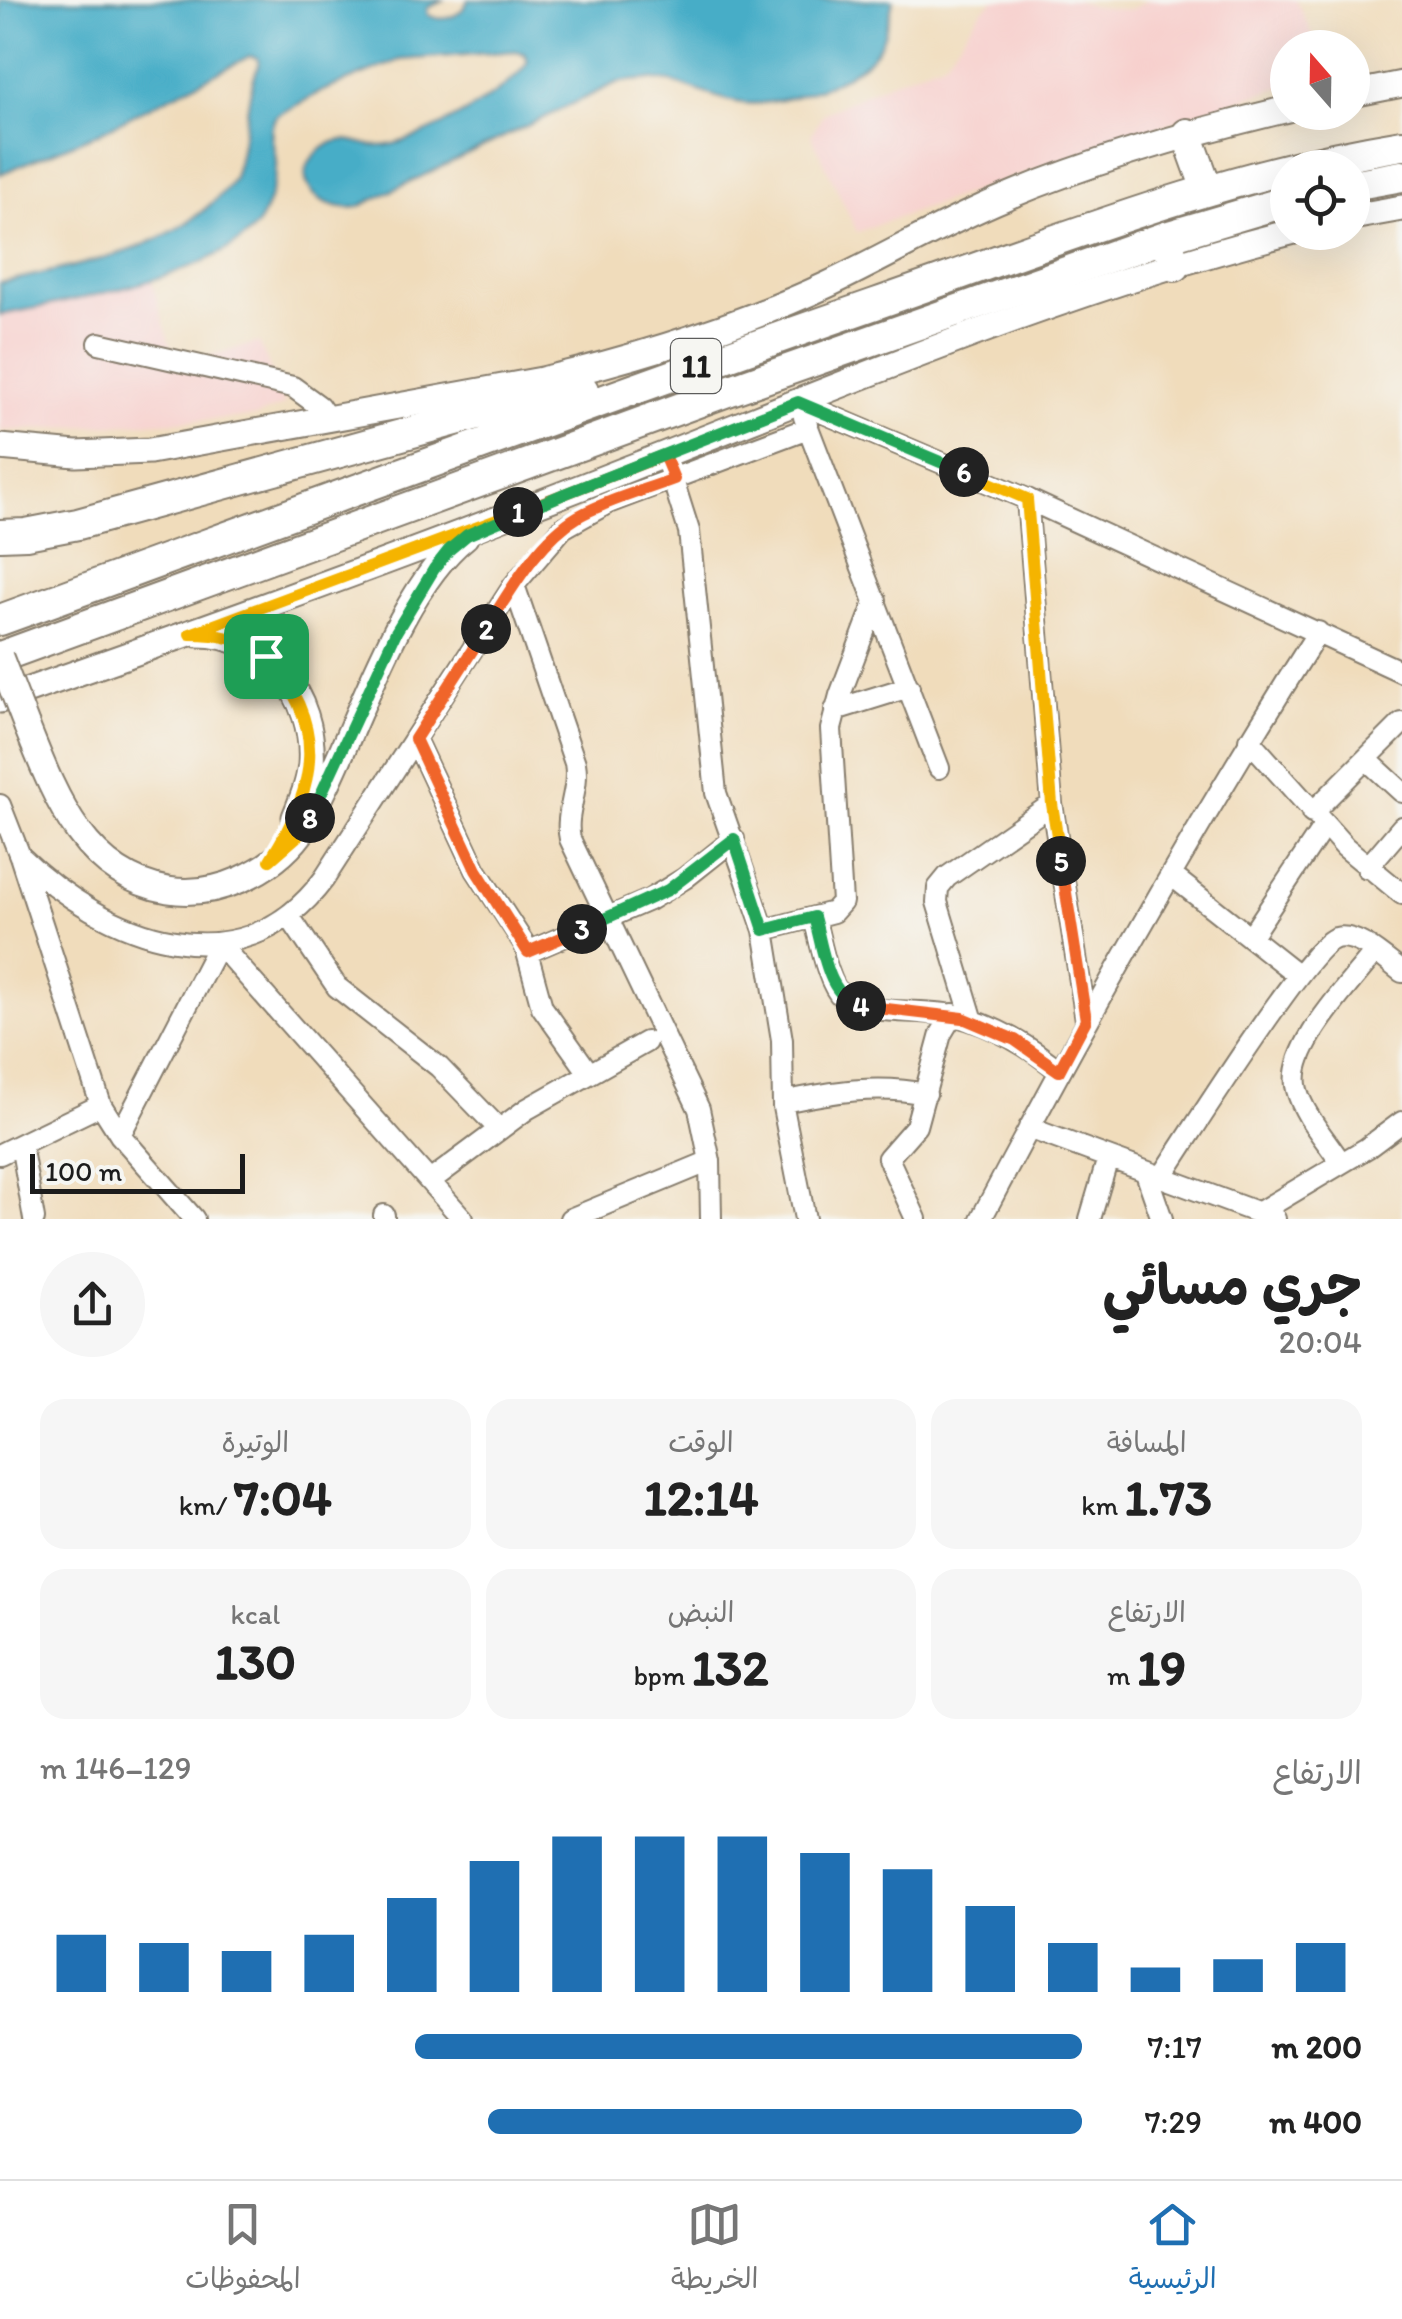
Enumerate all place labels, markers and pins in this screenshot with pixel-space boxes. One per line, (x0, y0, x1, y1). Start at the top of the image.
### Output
pin: 6 (939, 447, 989, 497)
pin: 1 (493, 487, 543, 537)
pin: 2 (461, 604, 511, 654)
pin (224, 614, 309, 699)
pin: 8 (285, 793, 335, 843)
pin: 5 (1036, 836, 1086, 886)
pin: 3 (557, 904, 607, 954)
pin: 4 (836, 981, 886, 1031)

